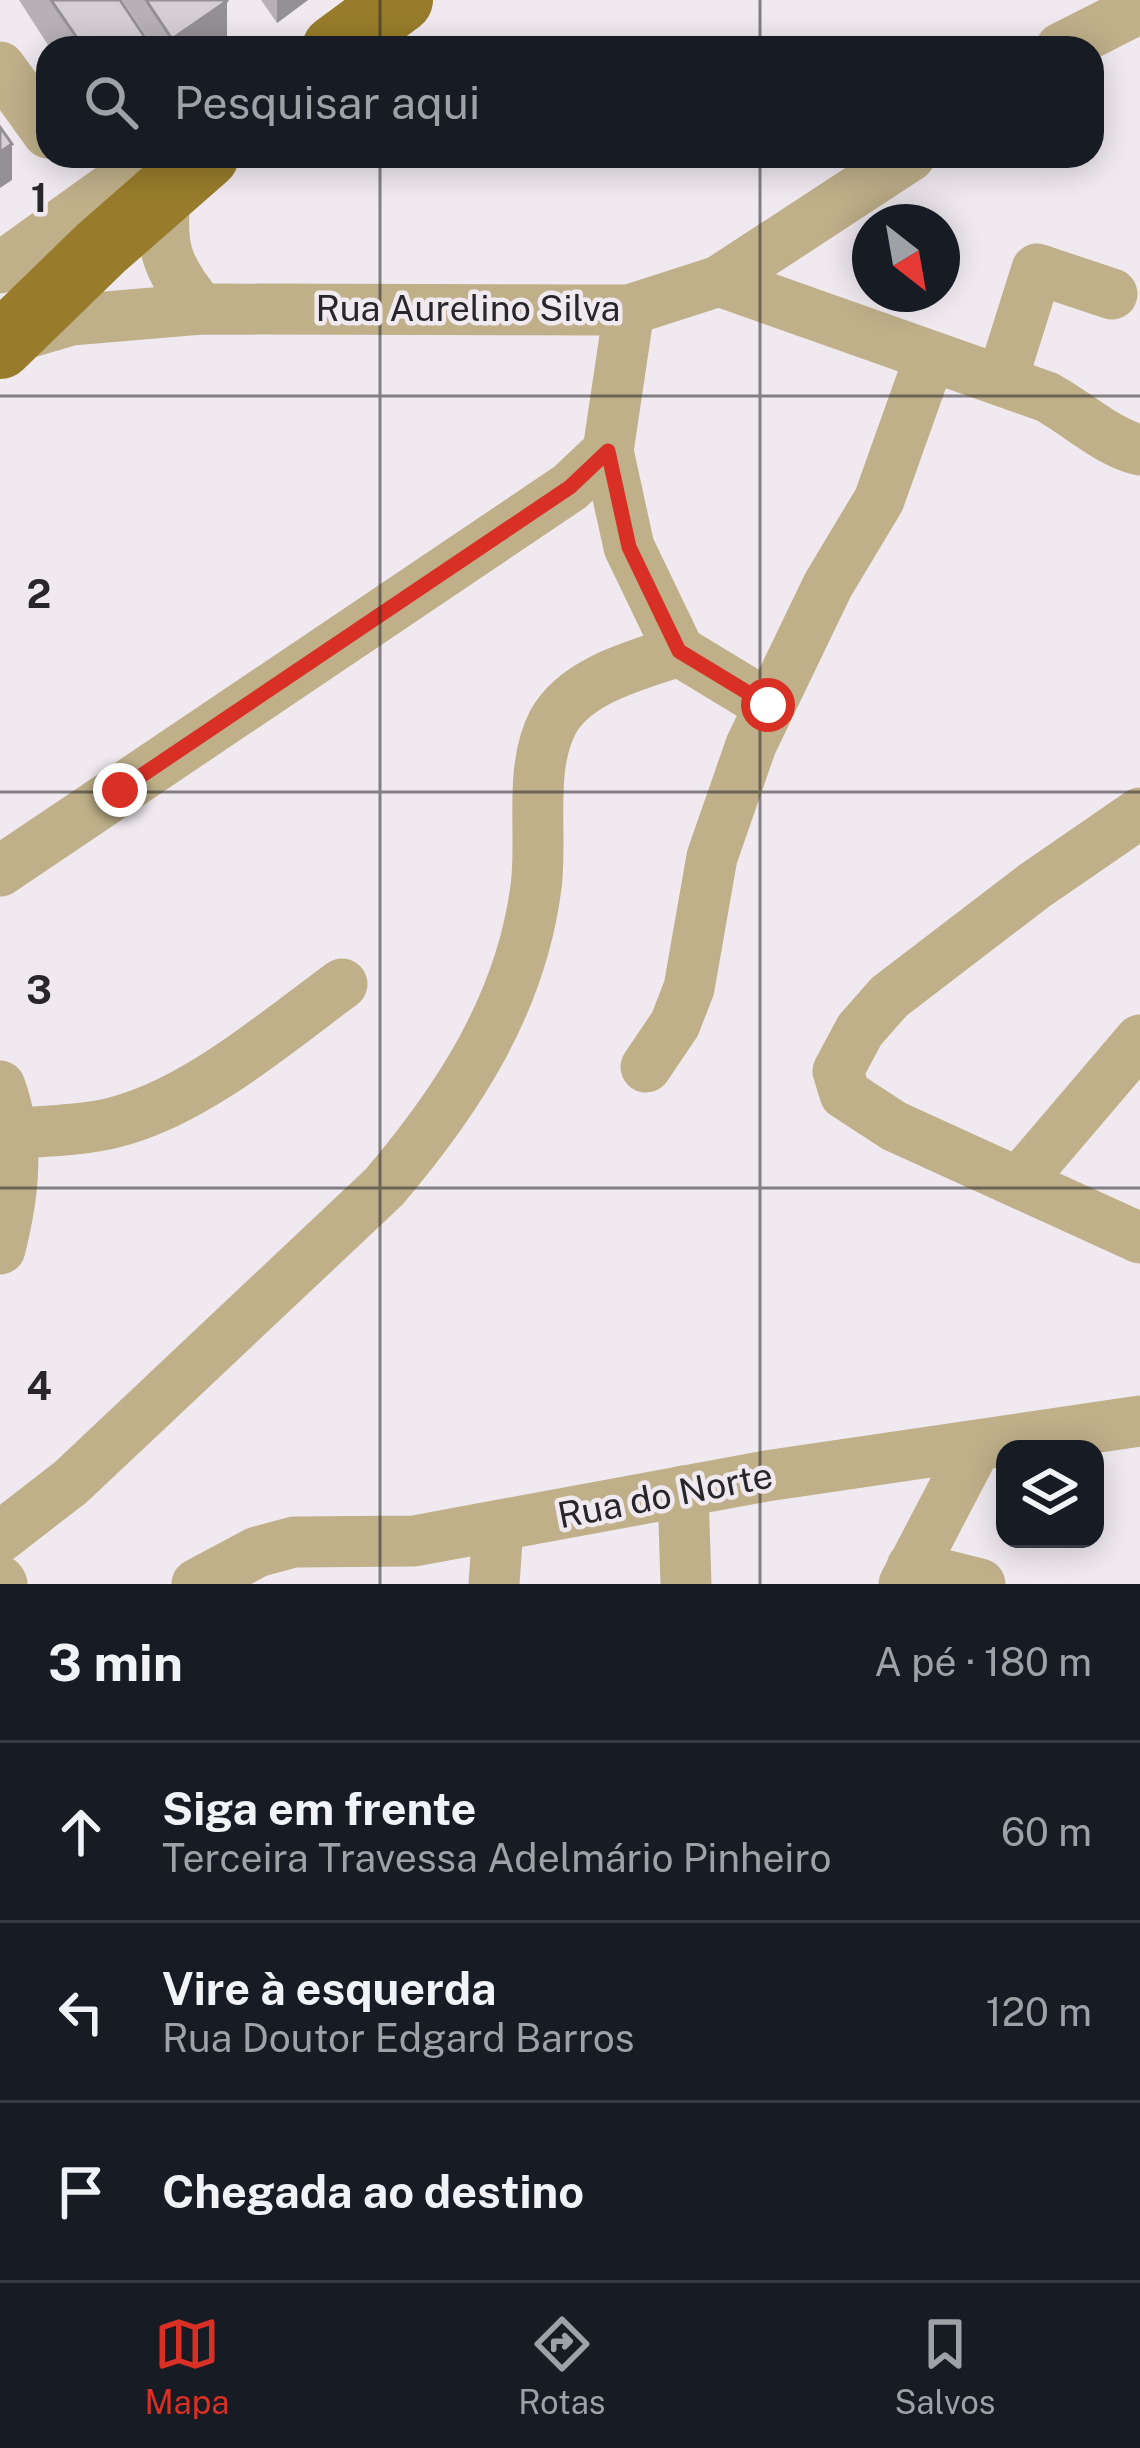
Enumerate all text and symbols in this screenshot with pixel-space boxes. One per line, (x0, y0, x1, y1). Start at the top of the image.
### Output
search box (36, 36, 1104, 168)
icon: search (78, 69, 144, 135)
text: Pesquisar aqui (174, 76, 480, 129)
text: 1 (31, 175, 47, 221)
north arrow (852, 204, 960, 312)
street label: Rua Aurelino Silva (316, 287, 620, 329)
text: 2 (27, 571, 51, 617)
route start (741, 678, 795, 732)
route end (93, 763, 147, 817)
text: 3 (26, 967, 52, 1013)
text: 4 (26, 1363, 52, 1409)
map controls (996, 1440, 1104, 1548)
button: layers (996, 1440, 1104, 1548)
street label: Rua do Norte (554, 1454, 776, 1536)
text: 3 min (48, 1633, 183, 1692)
text: A pé · 180 m (874, 1639, 1092, 1685)
text: Siga em frente (162, 1782, 476, 1835)
icon: ahead (48, 1799, 114, 1865)
text: 60 m (1001, 1809, 1092, 1855)
text: Terceira Travessa Adelmário Pinheiro (162, 1835, 831, 1881)
text: Vire à esquerda (162, 1962, 497, 2015)
icon: left (48, 1979, 114, 2045)
text: 120 m (986, 1989, 1092, 2035)
text: Rua Doutor Edgard Barros (162, 2015, 634, 2061)
icon: arrive (48, 2159, 114, 2225)
text: Chegada ao destino (162, 2165, 584, 2218)
tab: Mapa (144, 2311, 229, 2421)
tab: Rotas (518, 2311, 606, 2421)
tab: Salvos (894, 2311, 996, 2421)

